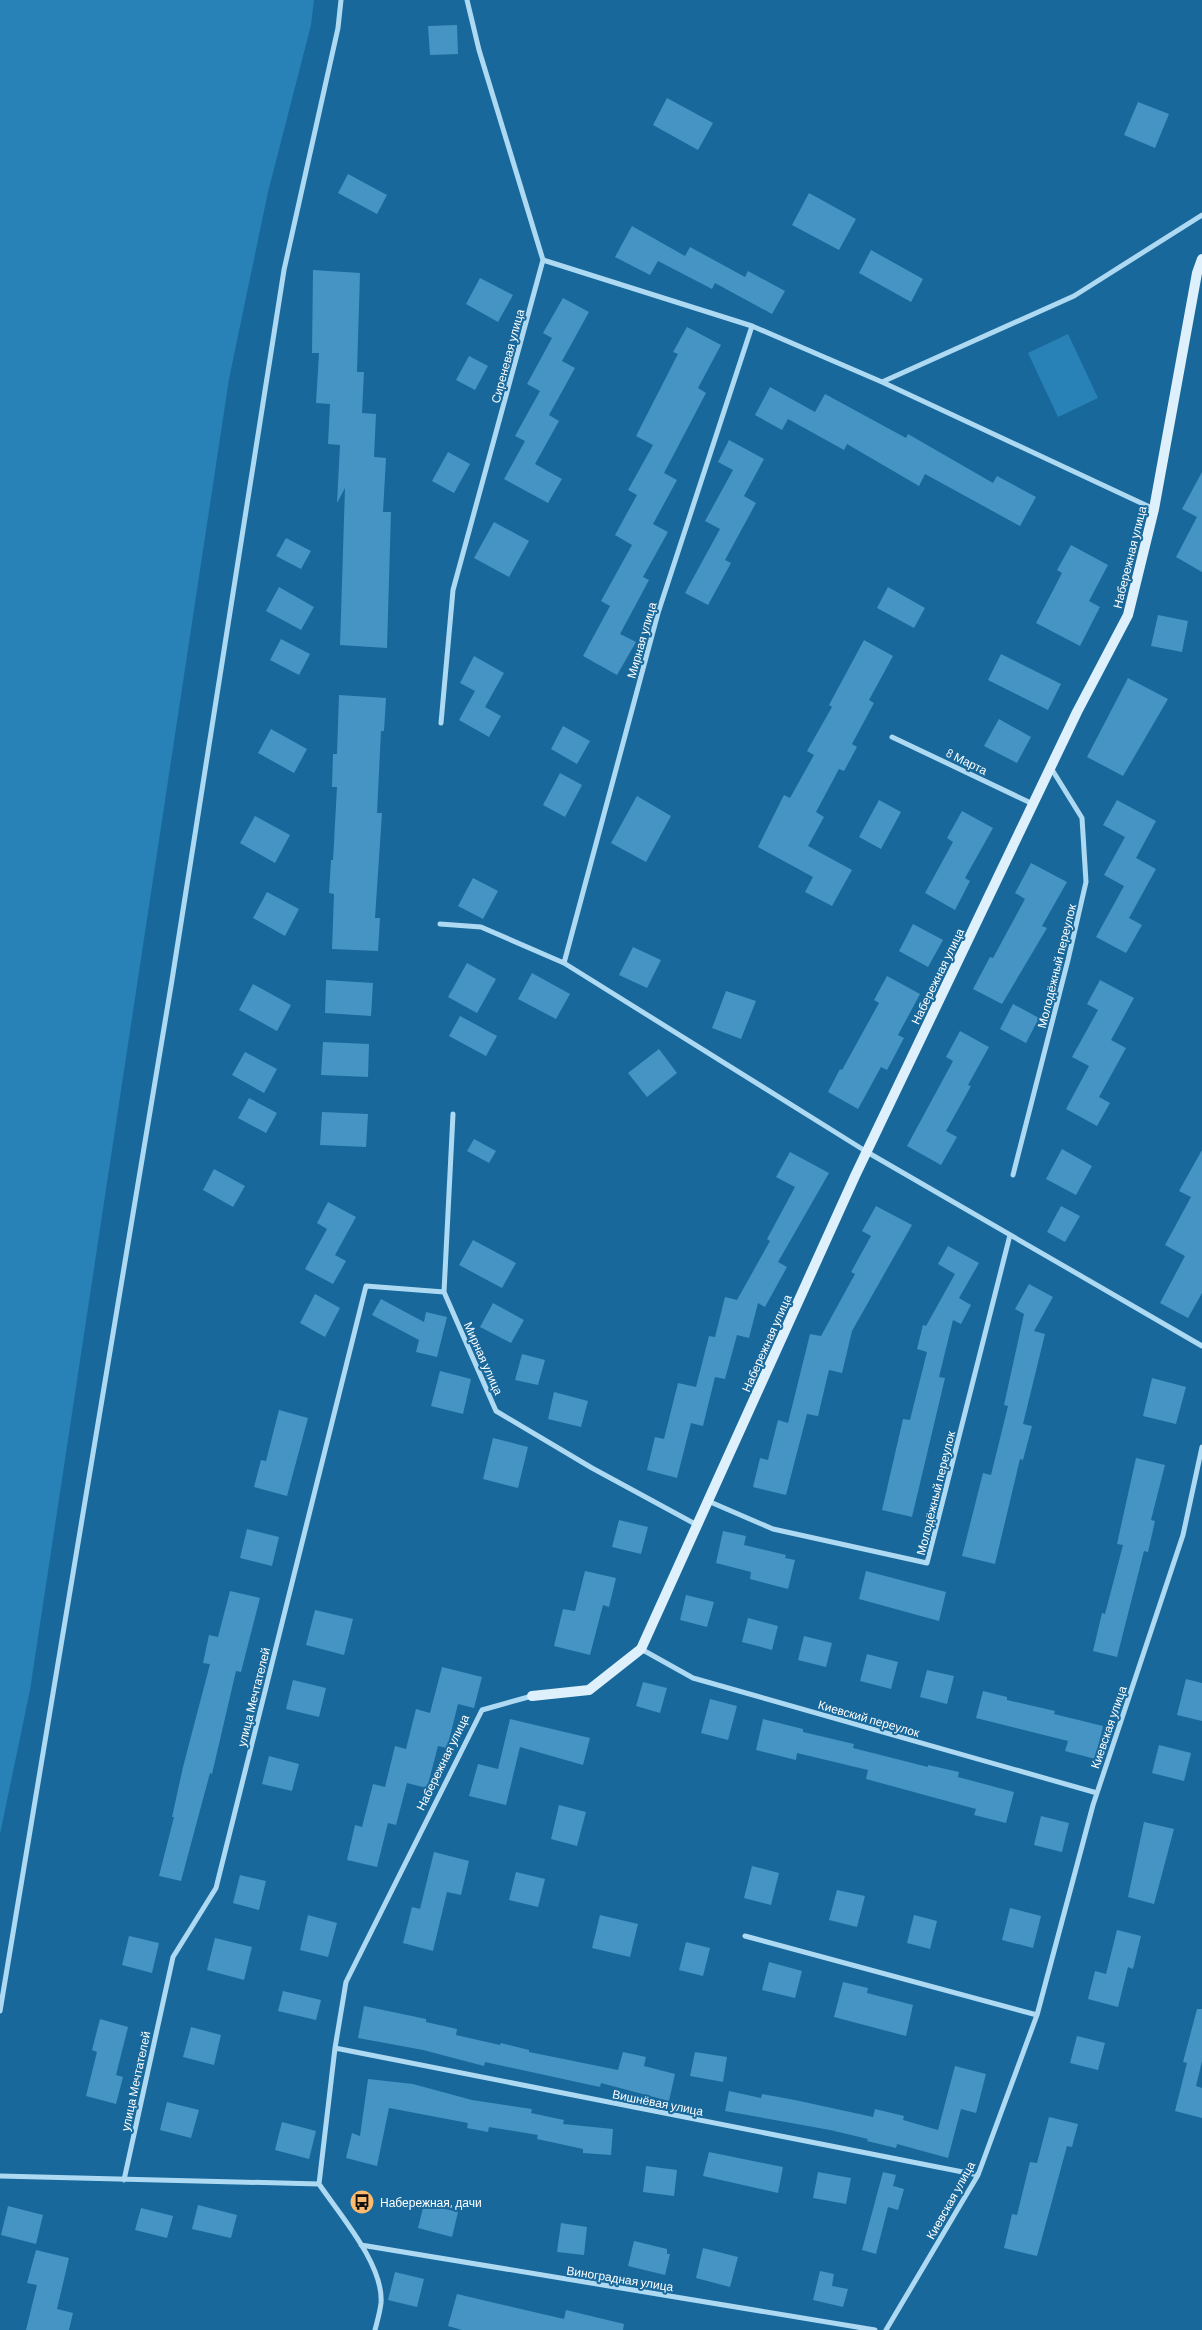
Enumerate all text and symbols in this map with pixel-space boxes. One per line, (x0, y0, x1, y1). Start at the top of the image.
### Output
street label: Сиреневая улица (488, 307, 527, 405)
street label: Набережная улица (1109, 504, 1150, 610)
street label: Мирная улица (623, 600, 660, 680)
street label: 8 Марта (944, 745, 990, 778)
street label: Молодёжный переулок (1034, 902, 1079, 1030)
street label: Набережная улица (908, 925, 967, 1027)
street label: Набережная улица (738, 1292, 795, 1394)
street label: Мирная улица (461, 1319, 507, 1397)
street label: Молодёжный переулок (913, 1429, 958, 1557)
street label: улица Мечтателей (234, 1646, 273, 1748)
street label: Киевская улица (1087, 1683, 1130, 1771)
street label: Киевский переулок (816, 1697, 922, 1740)
street label: Набережная улица (413, 1711, 472, 1813)
street label: улица Мечтателей (118, 2030, 153, 2132)
street label: Вишнёвая улица (611, 2086, 705, 2119)
street label: Киевская улица (923, 2158, 978, 2242)
bus stop icon: Набережная, дачи (349, 2189, 375, 2215)
place label: Набережная, дачи (380, 2195, 482, 2210)
street label: Виноградная улица (565, 2263, 675, 2294)

